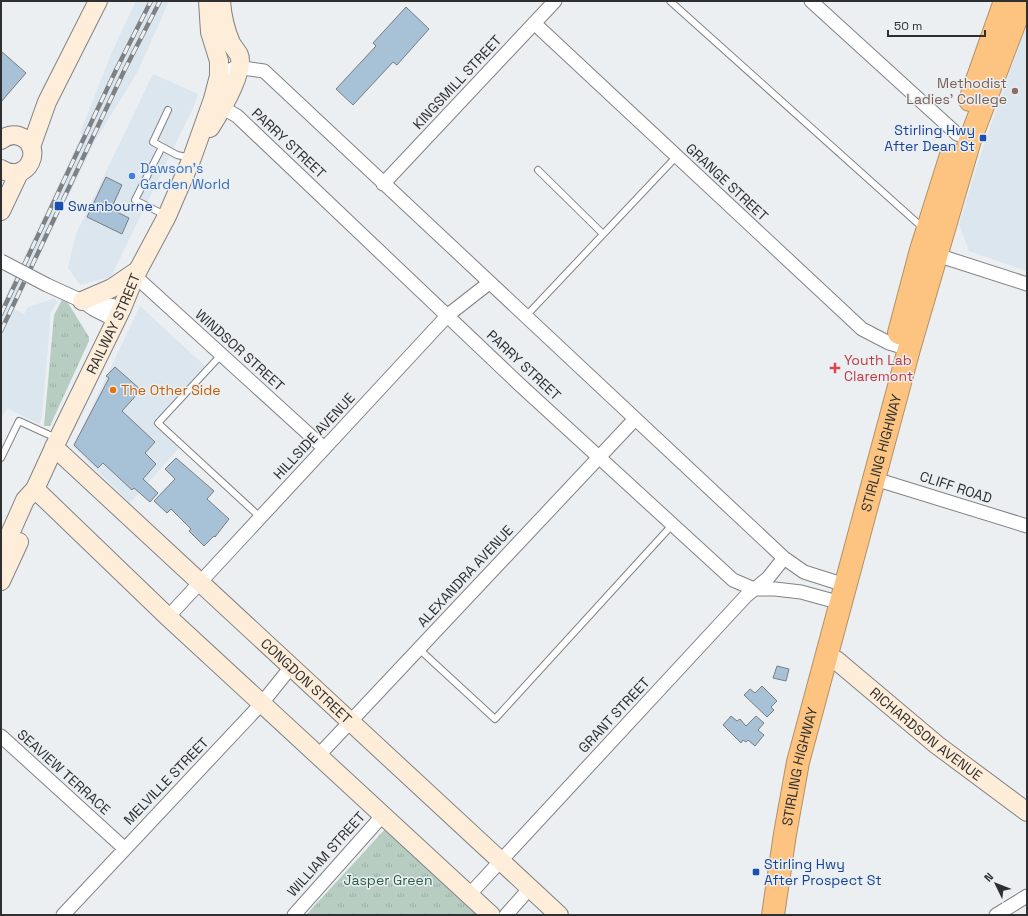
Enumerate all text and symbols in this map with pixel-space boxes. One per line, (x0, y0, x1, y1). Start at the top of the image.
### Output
scale bar (888, 12, 985, 38)
text: 50 m (894, 18, 922, 34)
street label: KINGSMILL STREET (409, 31, 505, 133)
place label: Methodist Ladies' College (906, 74, 1007, 108)
marker: Methodist Ladies' College (1010, 86, 1020, 96)
street label: PARRY STREET (248, 104, 330, 182)
place label: Stirling Hwy After Dean St (884, 121, 975, 155)
marker: Stirling Hwy After Dean St (978, 133, 988, 143)
street label: GRANGE STREET (682, 139, 772, 225)
place label: Dawson's Garden World (140, 159, 230, 193)
marker: Dawson's Garden World (127, 171, 137, 181)
place label: Swanbourne (68, 197, 153, 215)
marker: Swanbourne (53, 200, 65, 212)
street label: RAILWAY STREET (82, 271, 144, 377)
street label: WINDSOR STREET (192, 305, 288, 395)
street label: PARRY STREET (483, 326, 565, 404)
place label: Youth Lab Claremont (844, 351, 913, 385)
marker: Youth Lab Claremont (829, 362, 841, 374)
place label: The Other Side (121, 381, 221, 399)
marker: The Other Side (108, 385, 118, 395)
street label: HILLSIDE AVENUE (269, 389, 359, 483)
street label: STIRLING HIGHWAY (857, 392, 906, 514)
street label: CLIFF ROAD (918, 467, 994, 507)
street label: ALEXANDRA AVENUE (413, 521, 517, 631)
street label: CONGDON STREET (257, 634, 356, 727)
street label: GRANT STREET (574, 673, 654, 757)
street label: RICHARDSON AVENUE (866, 683, 986, 785)
street label: STIRLING HIGHWAY (778, 705, 821, 827)
street label: SEAVIEW TERRACE (14, 725, 114, 819)
street label: MELVILLE STREET (120, 734, 212, 828)
street label: WILLIAM STREET (283, 808, 369, 900)
place label: Stirling Hwy After Prospect St (764, 855, 882, 889)
north arrow (976, 864, 1016, 904)
marker: Stirling Hwy After Prospect St (751, 867, 761, 877)
text: N (981, 870, 996, 885)
park label: Jasper Green (344, 871, 432, 889)

